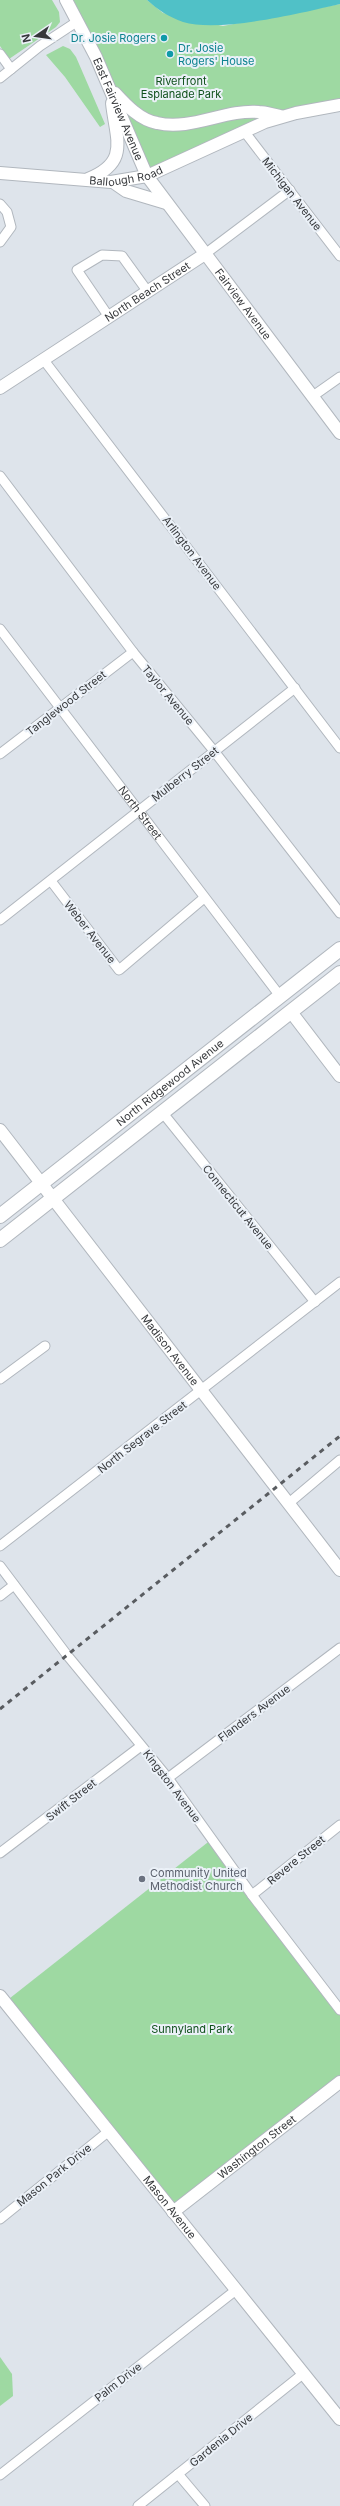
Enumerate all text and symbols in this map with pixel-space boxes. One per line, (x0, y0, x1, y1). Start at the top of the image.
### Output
north arrow (16, 16, 56, 56)
place label: Dr. Josie Rogers (71, 31, 156, 45)
text: N (18, 33, 34, 44)
marker: Dr. Josie Rogers (159, 33, 169, 43)
place label: Dr. Josie Rogers' House (178, 41, 255, 68)
marker: Dr. Josie Rogers' House (165, 49, 175, 59)
street label: East Fairview Avenue (90, 55, 147, 163)
park label: Riverfront Esplanade Park (141, 74, 221, 101)
street label: Michigan Avenue (259, 155, 325, 233)
street label: Ballough Road (89, 163, 165, 189)
street label: North Beach Street (102, 258, 193, 325)
street label: Fairview Avenue (212, 266, 274, 342)
street label: Arlington Avenue (160, 513, 224, 593)
street label: Taylor Avenue (139, 662, 197, 728)
street label: Tanglewood Street (23, 667, 109, 739)
street label: Mulberry Street (149, 743, 222, 805)
street label: North Street (115, 783, 165, 842)
street label: Weber Avenue (61, 898, 119, 966)
street label: North Ridgewood Avenue (113, 1036, 226, 1129)
street label: Connecticut Avenue (200, 1162, 276, 1252)
street label: Madison Avenue (138, 1312, 202, 1388)
street label: North Segrave Street (95, 1398, 190, 1476)
street label: Flanders Avenue (215, 1681, 293, 1745)
street label: Kingston Avenue (140, 1747, 204, 1825)
street label: Swift Street (43, 1776, 99, 1824)
street label: Revere Street (264, 1832, 328, 1887)
place label: Community United Methodist Church (150, 1866, 247, 1893)
marker: Community United Methodist Church (137, 1874, 147, 1884)
park label: Sunnyland Park (151, 2022, 233, 2036)
street label: Washington Street (215, 2112, 299, 2182)
street label: Mason Park Drive (14, 2141, 94, 2209)
street label: Mason Avenue (140, 2173, 199, 2242)
street label: Palm Drive (92, 2359, 144, 2405)
street label: Gardenia Drive (187, 2410, 255, 2470)

